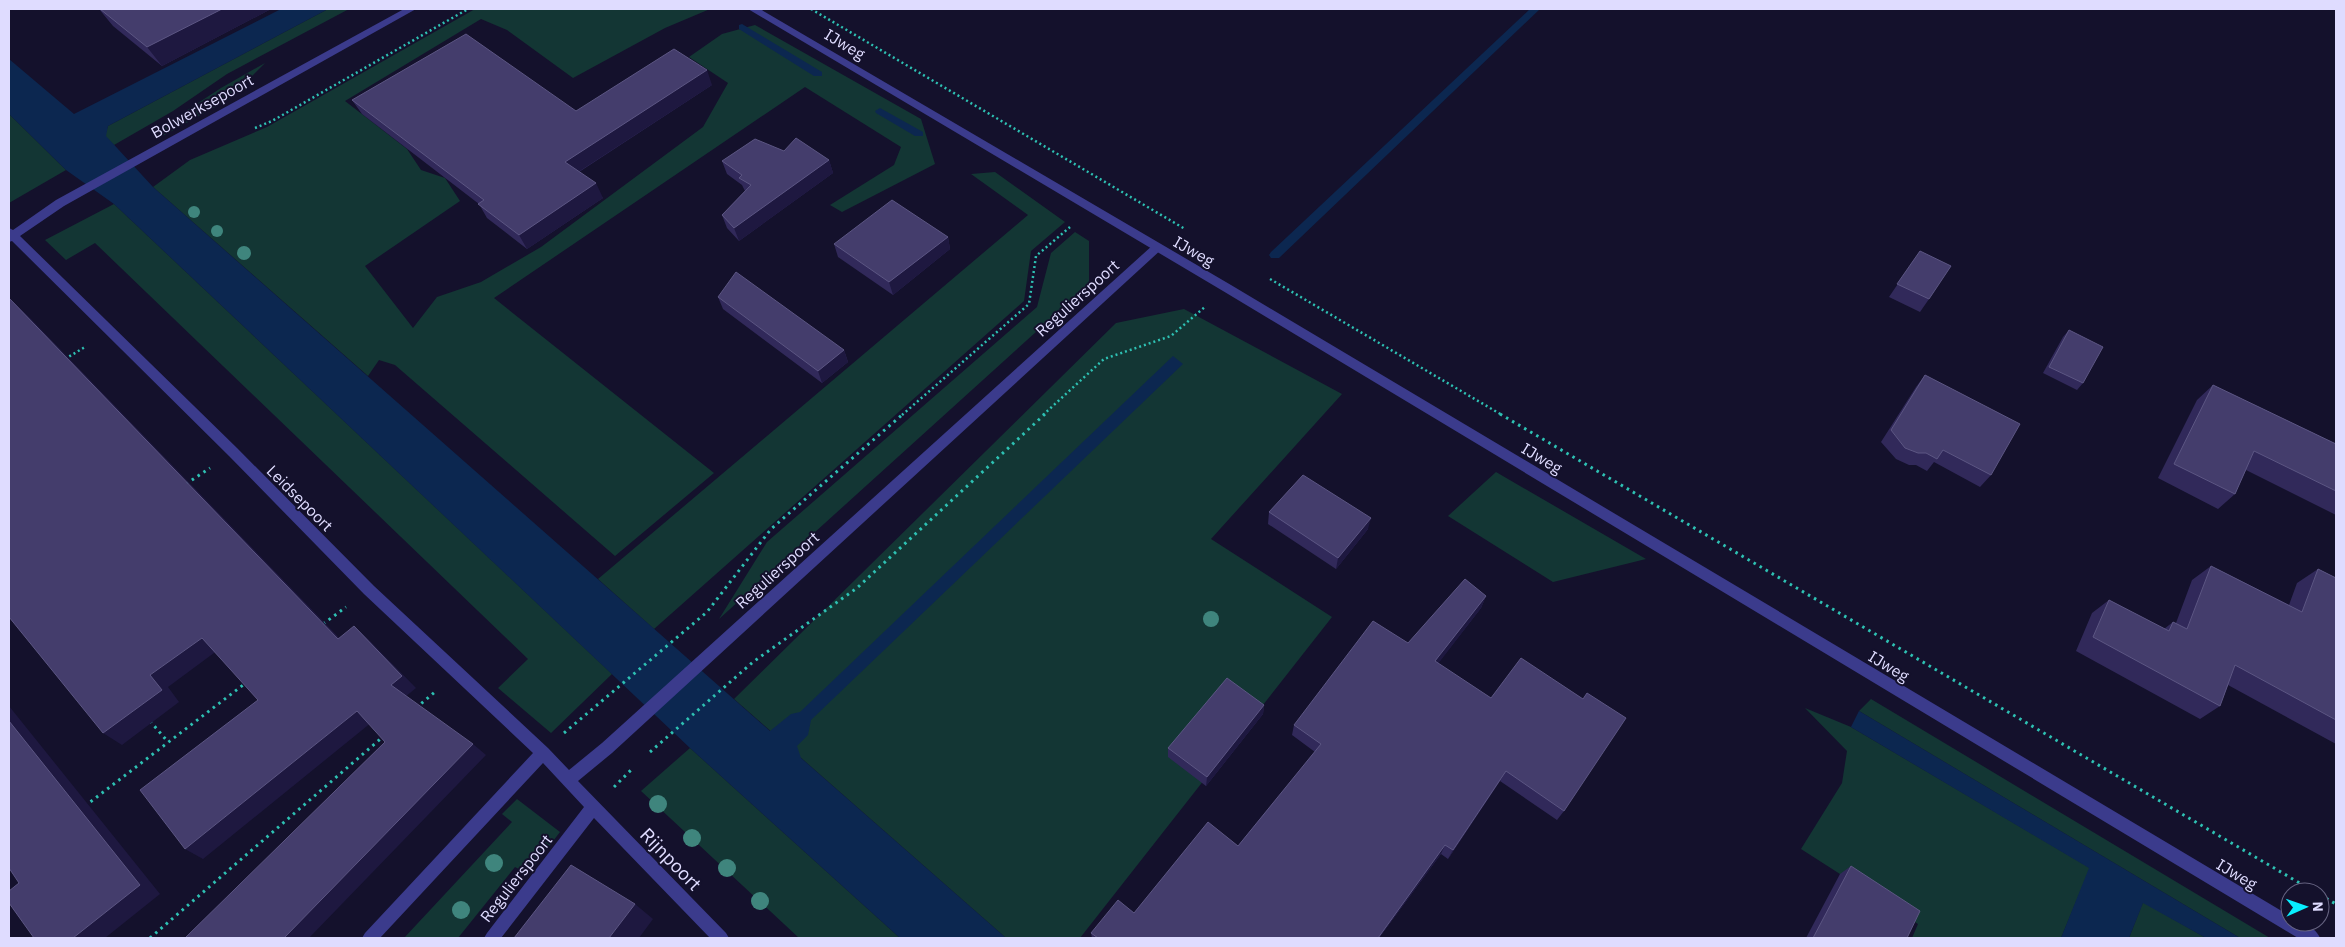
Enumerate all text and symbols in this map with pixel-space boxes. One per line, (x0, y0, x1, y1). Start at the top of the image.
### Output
street label: IJweg (821, 24, 869, 64)
street label: Bolwerksepoort (147, 70, 257, 142)
street label: IJweg (1170, 231, 1219, 271)
street label: Regulierspoort (1031, 255, 1123, 341)
street label: IJweg (1518, 438, 1566, 478)
street label: Leidsepoort (263, 461, 337, 535)
street label: Regulierspoort (731, 527, 823, 613)
street label: IJweg (1865, 646, 1913, 686)
street label: Rijnpoort (635, 822, 707, 896)
street label: Regulierspoort (476, 830, 556, 926)
street label: IJweg (2213, 854, 2261, 894)
north arrow (2280, 882, 2330, 932)
text: N (2309, 901, 2327, 912)

